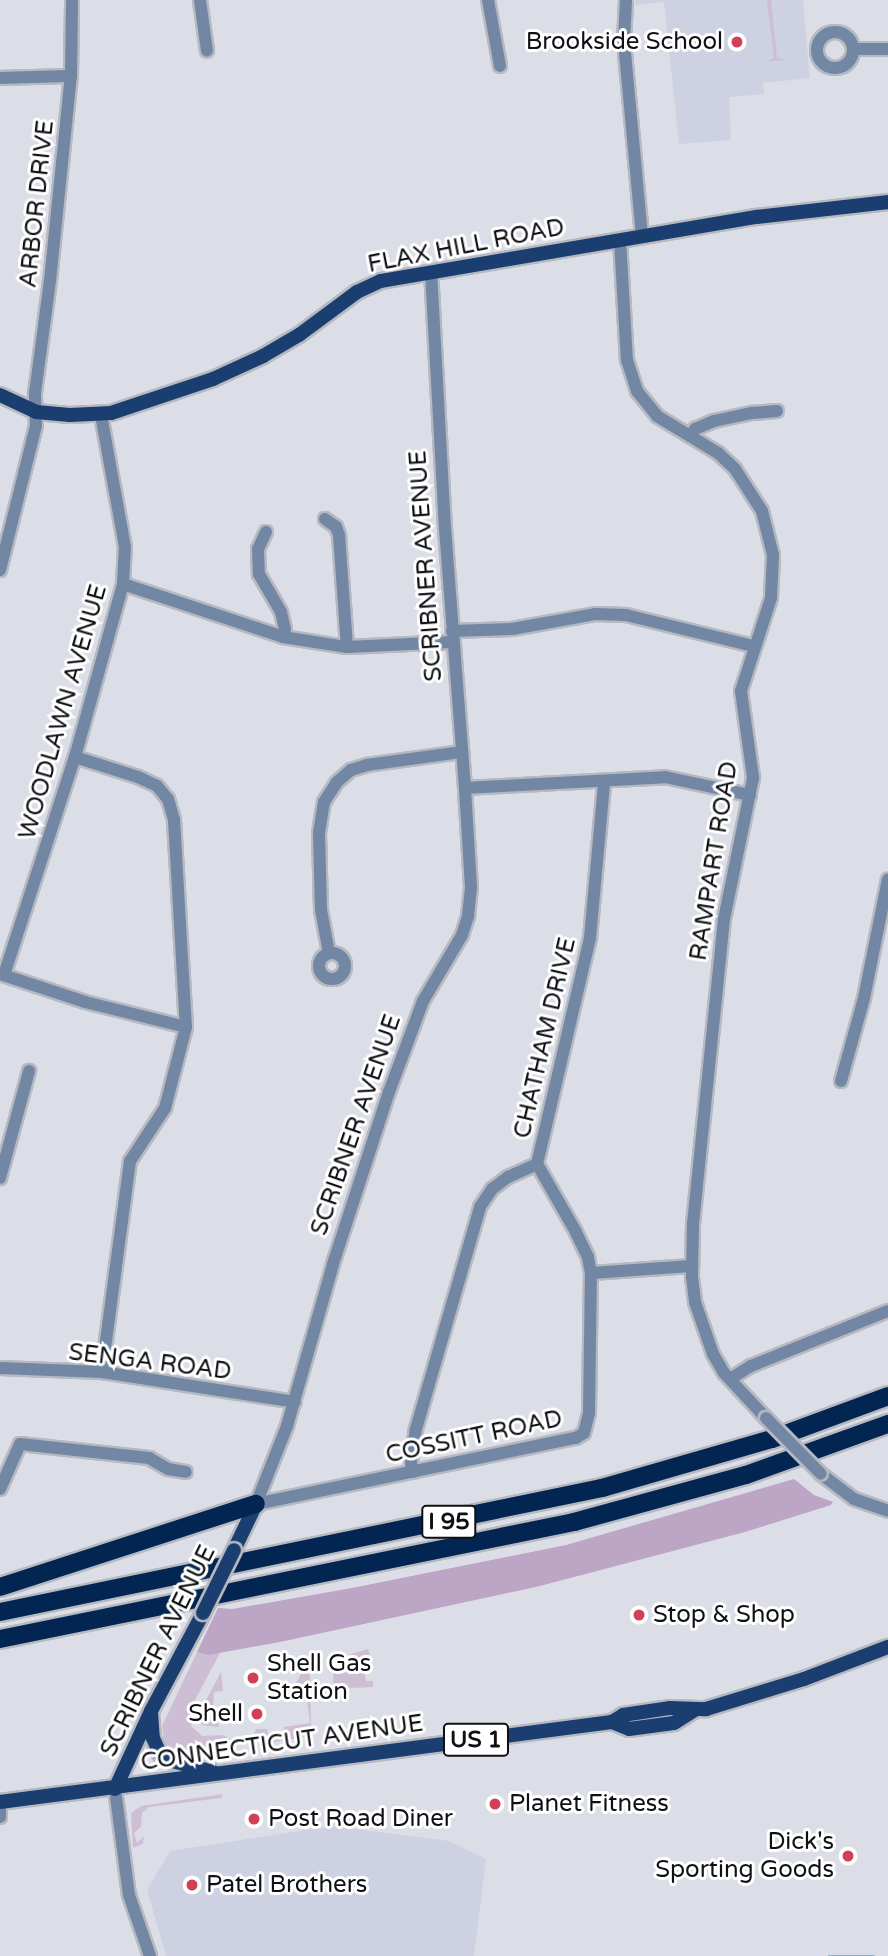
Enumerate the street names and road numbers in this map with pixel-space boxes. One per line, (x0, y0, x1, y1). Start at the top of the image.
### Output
street label: ARBOR DRIVE (14, 119, 60, 289)
street label: FLAX HILL ROAD (365, 213, 567, 279)
street label: SCRIBNER AVENUE (404, 450, 448, 682)
street label: WOODLAWN AVENUE (13, 581, 113, 843)
street label: RAMPART ROAD (684, 759, 744, 963)
street label: CHATHAM DRIVE (508, 935, 582, 1141)
street label: SCRIBNER AVENUE (305, 1011, 407, 1239)
street label: SENGA ROAD (67, 1338, 233, 1386)
street label: COSSITT ROAD (383, 1404, 565, 1470)
road number: I 95 (421, 1502, 477, 1541)
street label: SCRIBNER AVENUE (94, 1541, 222, 1761)
street label: CONNECTICUT AVENUE (139, 1709, 425, 1777)
road number: US 1 (443, 1721, 509, 1760)

